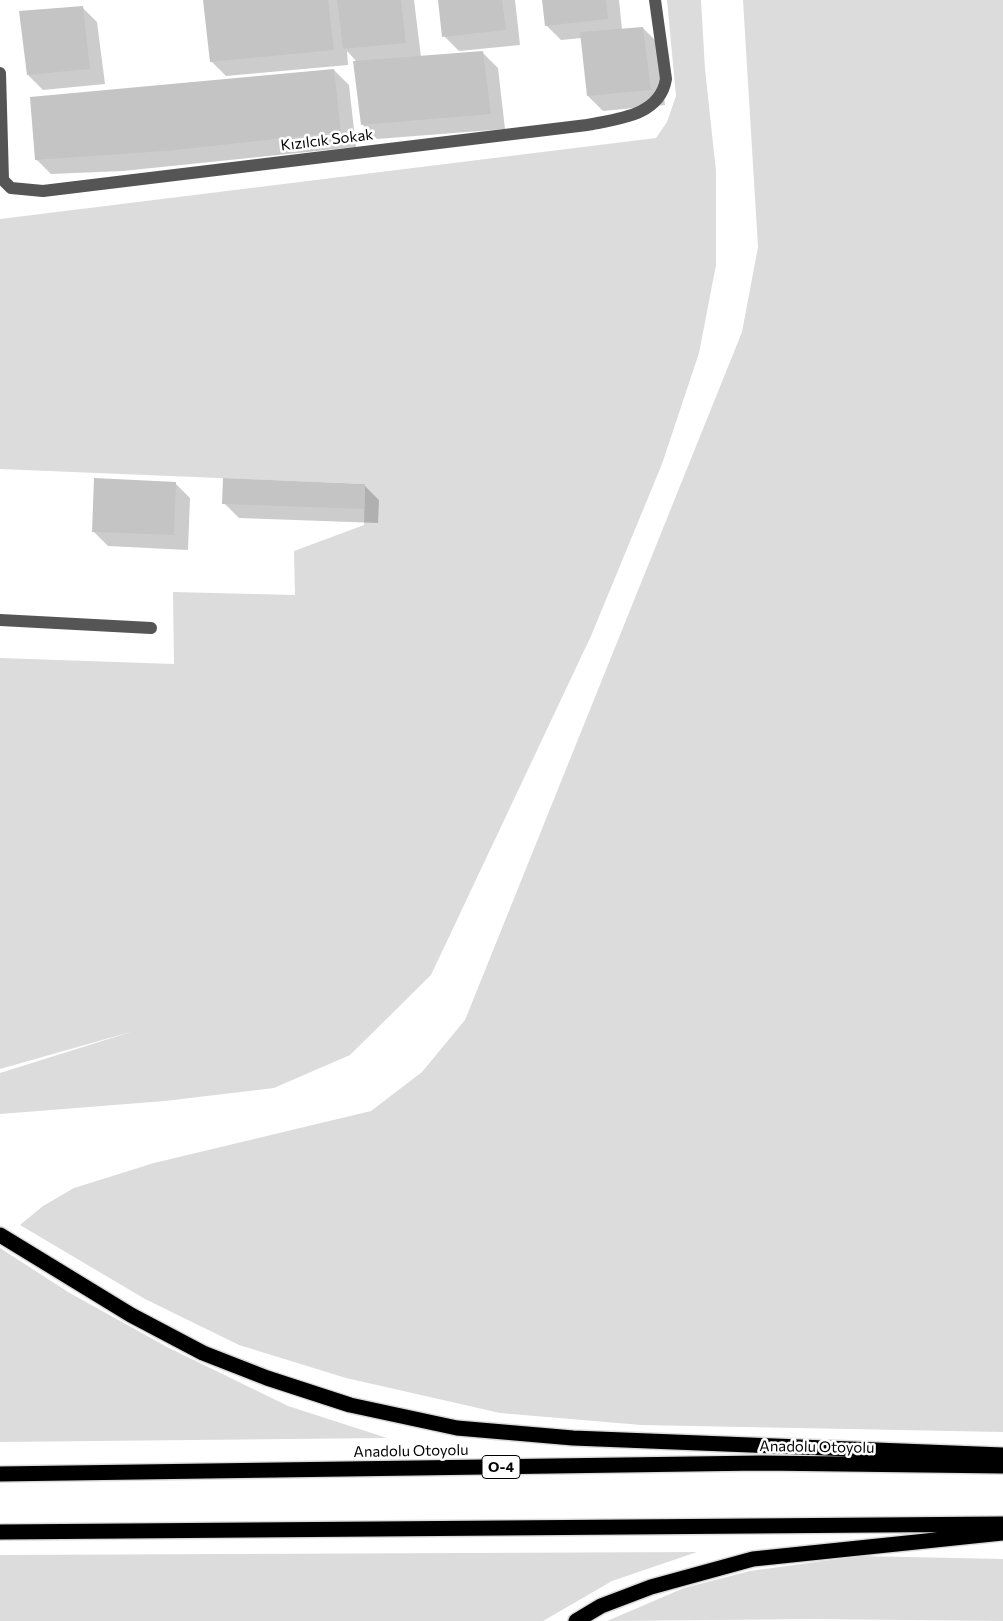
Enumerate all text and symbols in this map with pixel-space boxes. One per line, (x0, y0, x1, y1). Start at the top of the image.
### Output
street label: Kızılcık Sokak (280, 125, 374, 155)
street label: Anadolu Otoyolu (759, 1437, 875, 1457)
street label: Anadolu Otoyolu (353, 1441, 469, 1461)
road number: O-4 (482, 1455, 520, 1478)

